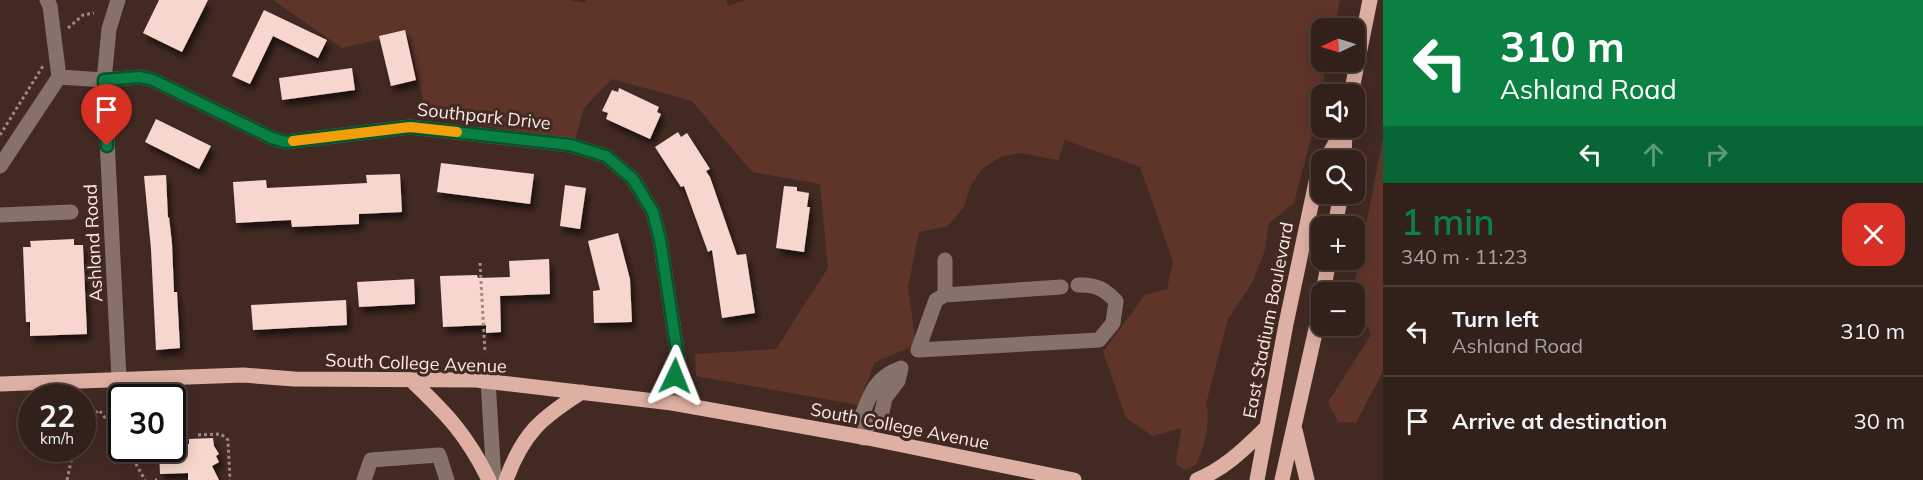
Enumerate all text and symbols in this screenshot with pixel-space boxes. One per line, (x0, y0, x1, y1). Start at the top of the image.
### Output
north arrow (1311, 18, 1365, 72)
map controls (1311, 18, 1365, 336)
text: 310 m (1500, 20, 1625, 73)
icon: left (1401, 24, 1479, 102)
text: Ashland Road (1500, 72, 1677, 106)
pin (81, 84, 132, 146)
button: sound (1311, 84, 1365, 138)
icon: arrive (90, 93, 123, 126)
street label: Southpark Drive (416, 98, 552, 134)
icon: left (1574, 138, 1607, 171)
icon: ahead (1637, 138, 1670, 171)
icon: right (1700, 138, 1733, 171)
button: search (1311, 150, 1365, 204)
street label: Ashland Road (78, 184, 108, 302)
text: 1 min (1401, 199, 1495, 244)
button: close (1842, 203, 1905, 266)
button: + (1311, 216, 1365, 270)
street label: East Stadium Boulevard (1238, 220, 1298, 420)
text: 340 m · 11:23 (1401, 244, 1527, 269)
button: − (1311, 282, 1365, 336)
text: Turn left (1452, 305, 1539, 333)
icon: left (1401, 315, 1434, 348)
text: 310 m (1840, 317, 1905, 345)
text: Ashland Road (1452, 333, 1583, 358)
position arrow (643, 344, 707, 408)
street label: South College Avenue (325, 348, 507, 378)
speed limit sign: 30 (108, 384, 186, 462)
text: 22 (39, 397, 75, 435)
street label: South College Avenue (809, 397, 991, 455)
icon: arrive (1401, 405, 1434, 438)
text: Arrive at destination (1452, 407, 1667, 435)
text: 30 m (1854, 407, 1905, 435)
text: km/h (40, 429, 74, 448)

